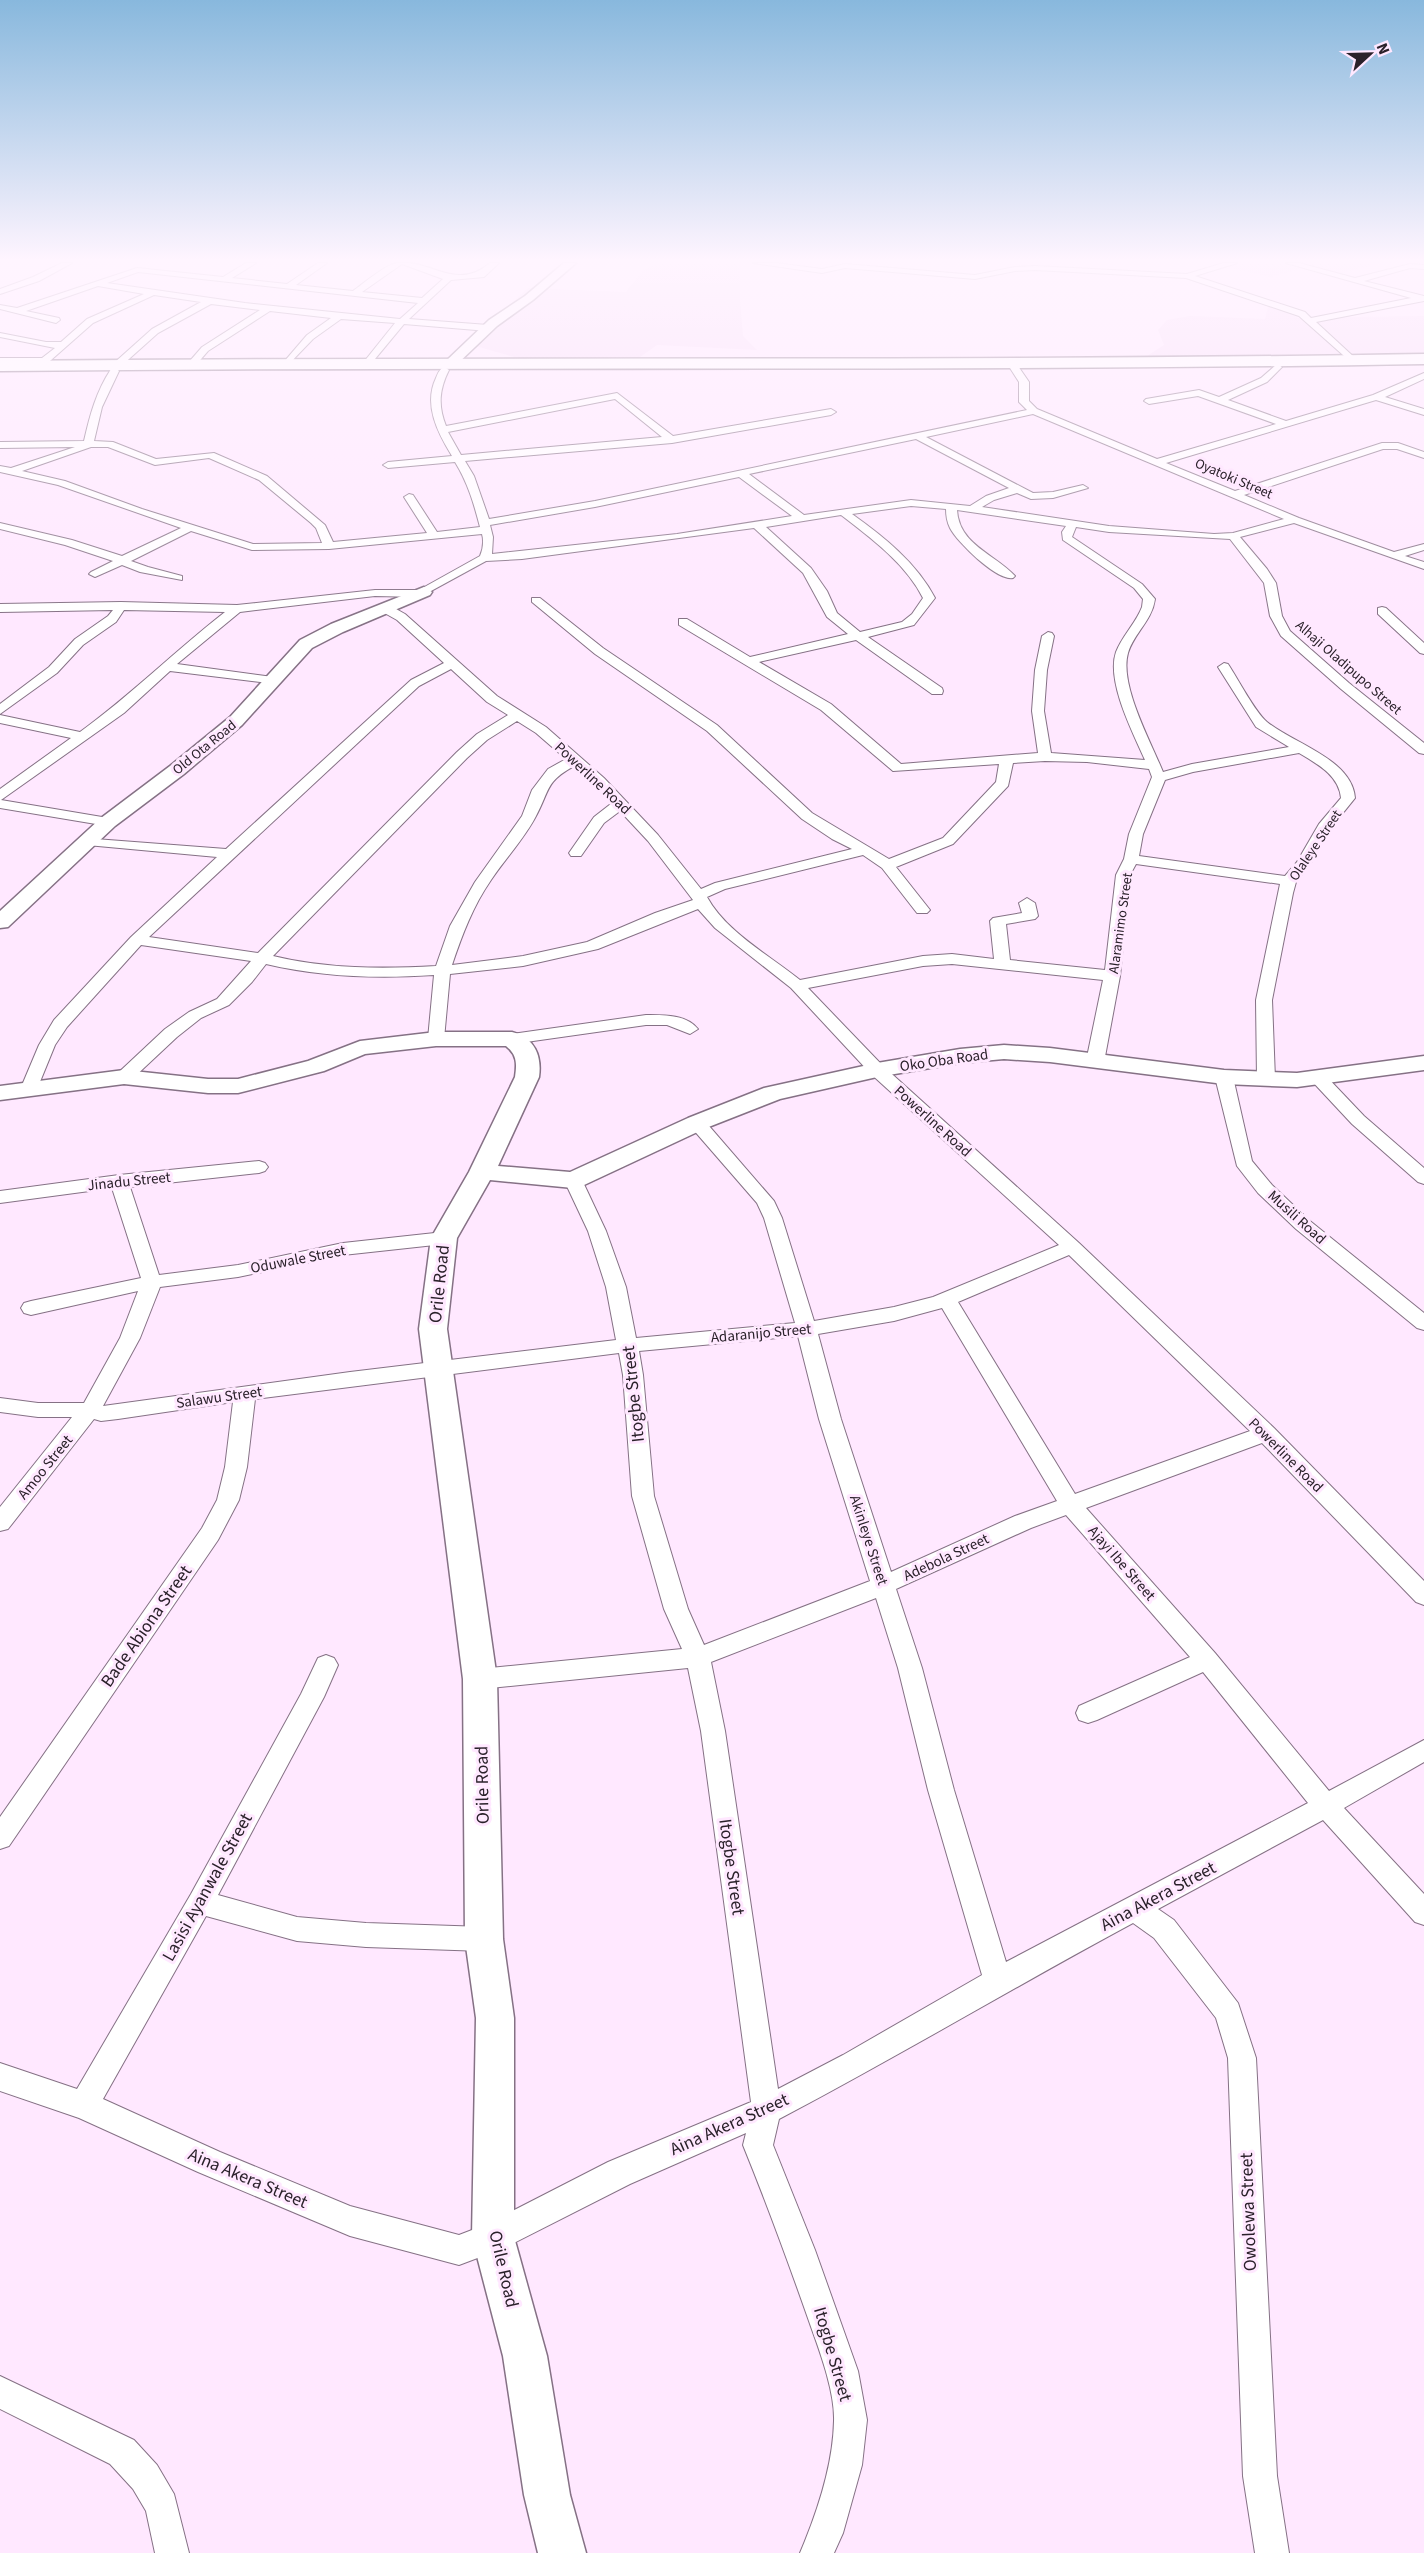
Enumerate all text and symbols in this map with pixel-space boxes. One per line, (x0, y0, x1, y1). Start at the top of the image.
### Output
north arrow (1340, 24, 1400, 84)
text: N (1371, 40, 1395, 58)
street label: Oyatoki Street (1192, 454, 1276, 504)
street label: Alhaji Oladipupo Street (1291, 616, 1406, 720)
street label: Old Ota Road (168, 716, 241, 780)
street label: Powerline Road (550, 737, 636, 819)
street label: Olaleye Street (1285, 806, 1347, 885)
street label: Alaramimo Street (1104, 871, 1138, 975)
street label: Oko Oba Road (899, 1044, 990, 1077)
street label: Powerline Road (889, 1081, 976, 1162)
street label: Jinadu Street (86, 1167, 172, 1196)
street label: Musili Road (1263, 1186, 1330, 1249)
street label: Oduwale Street (249, 1240, 347, 1279)
street label: Orile Road (423, 1244, 456, 1324)
street label: Adaranijo Street (710, 1319, 812, 1348)
street label: Itogbe Street (616, 1344, 651, 1443)
street label: Salawu Street (175, 1381, 263, 1414)
street label: Powerline Road (1244, 1413, 1328, 1497)
street label: Amoo Street (13, 1431, 78, 1504)
street label: Akinleye Street (844, 1492, 893, 1588)
street label: Ajayi Ibe Street (1083, 1521, 1160, 1605)
street label: Adebola Street (900, 1528, 992, 1586)
street label: Bade Abiona Street (95, 1560, 198, 1692)
street label: Orile Road (469, 1746, 496, 1824)
street label: Lasisi Ayanwale Street (156, 1809, 259, 1966)
street label: Itogbe Street (712, 1817, 751, 1917)
street label: Aina Akera Street (1096, 1855, 1220, 1937)
street label: Aina Akera Street (666, 2087, 793, 2162)
street label: Aina Akera Street (184, 2142, 311, 2215)
street label: Owolewa Street (1234, 2152, 1263, 2272)
street label: Orile Road (483, 2228, 525, 2310)
street label: Itogbe Street (807, 2304, 858, 2404)

